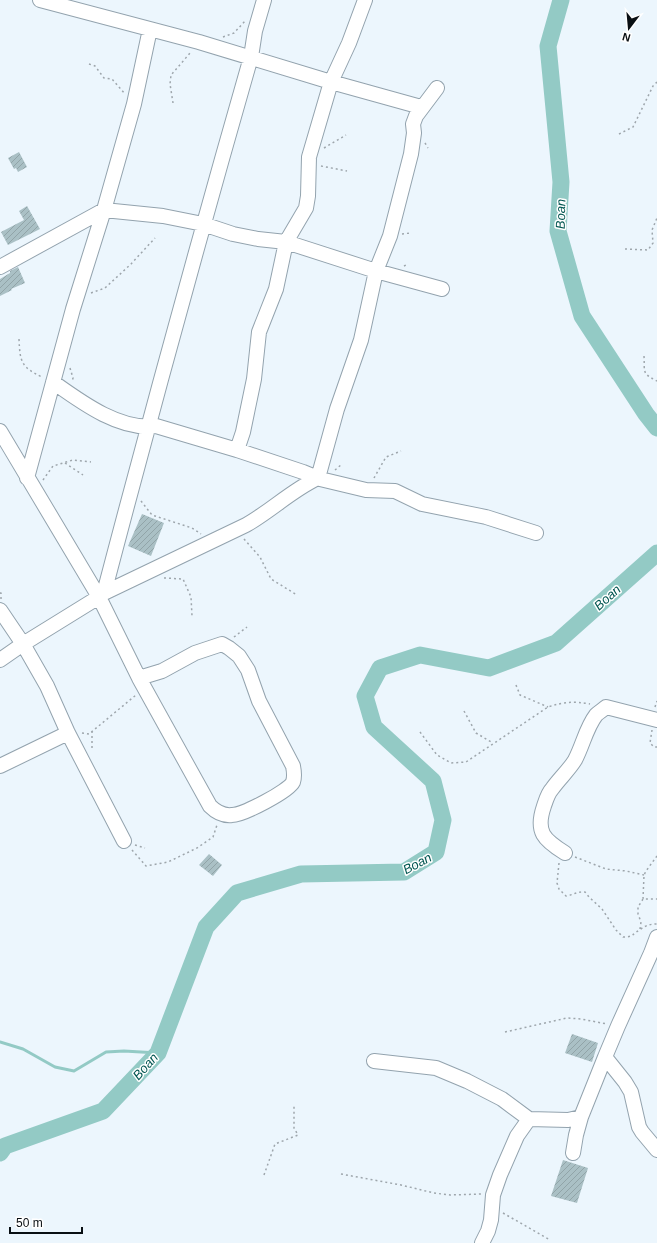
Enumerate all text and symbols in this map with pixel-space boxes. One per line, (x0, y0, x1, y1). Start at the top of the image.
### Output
north arrow (609, 8, 649, 48)
text: N (621, 31, 632, 44)
water label: Boan (553, 199, 568, 229)
water label: Boan (591, 582, 624, 613)
water label: Boan (400, 850, 434, 877)
water label: Boan (130, 1050, 161, 1083)
scale bar (10, 1209, 82, 1235)
text: 50 m (16, 1216, 43, 1230)

